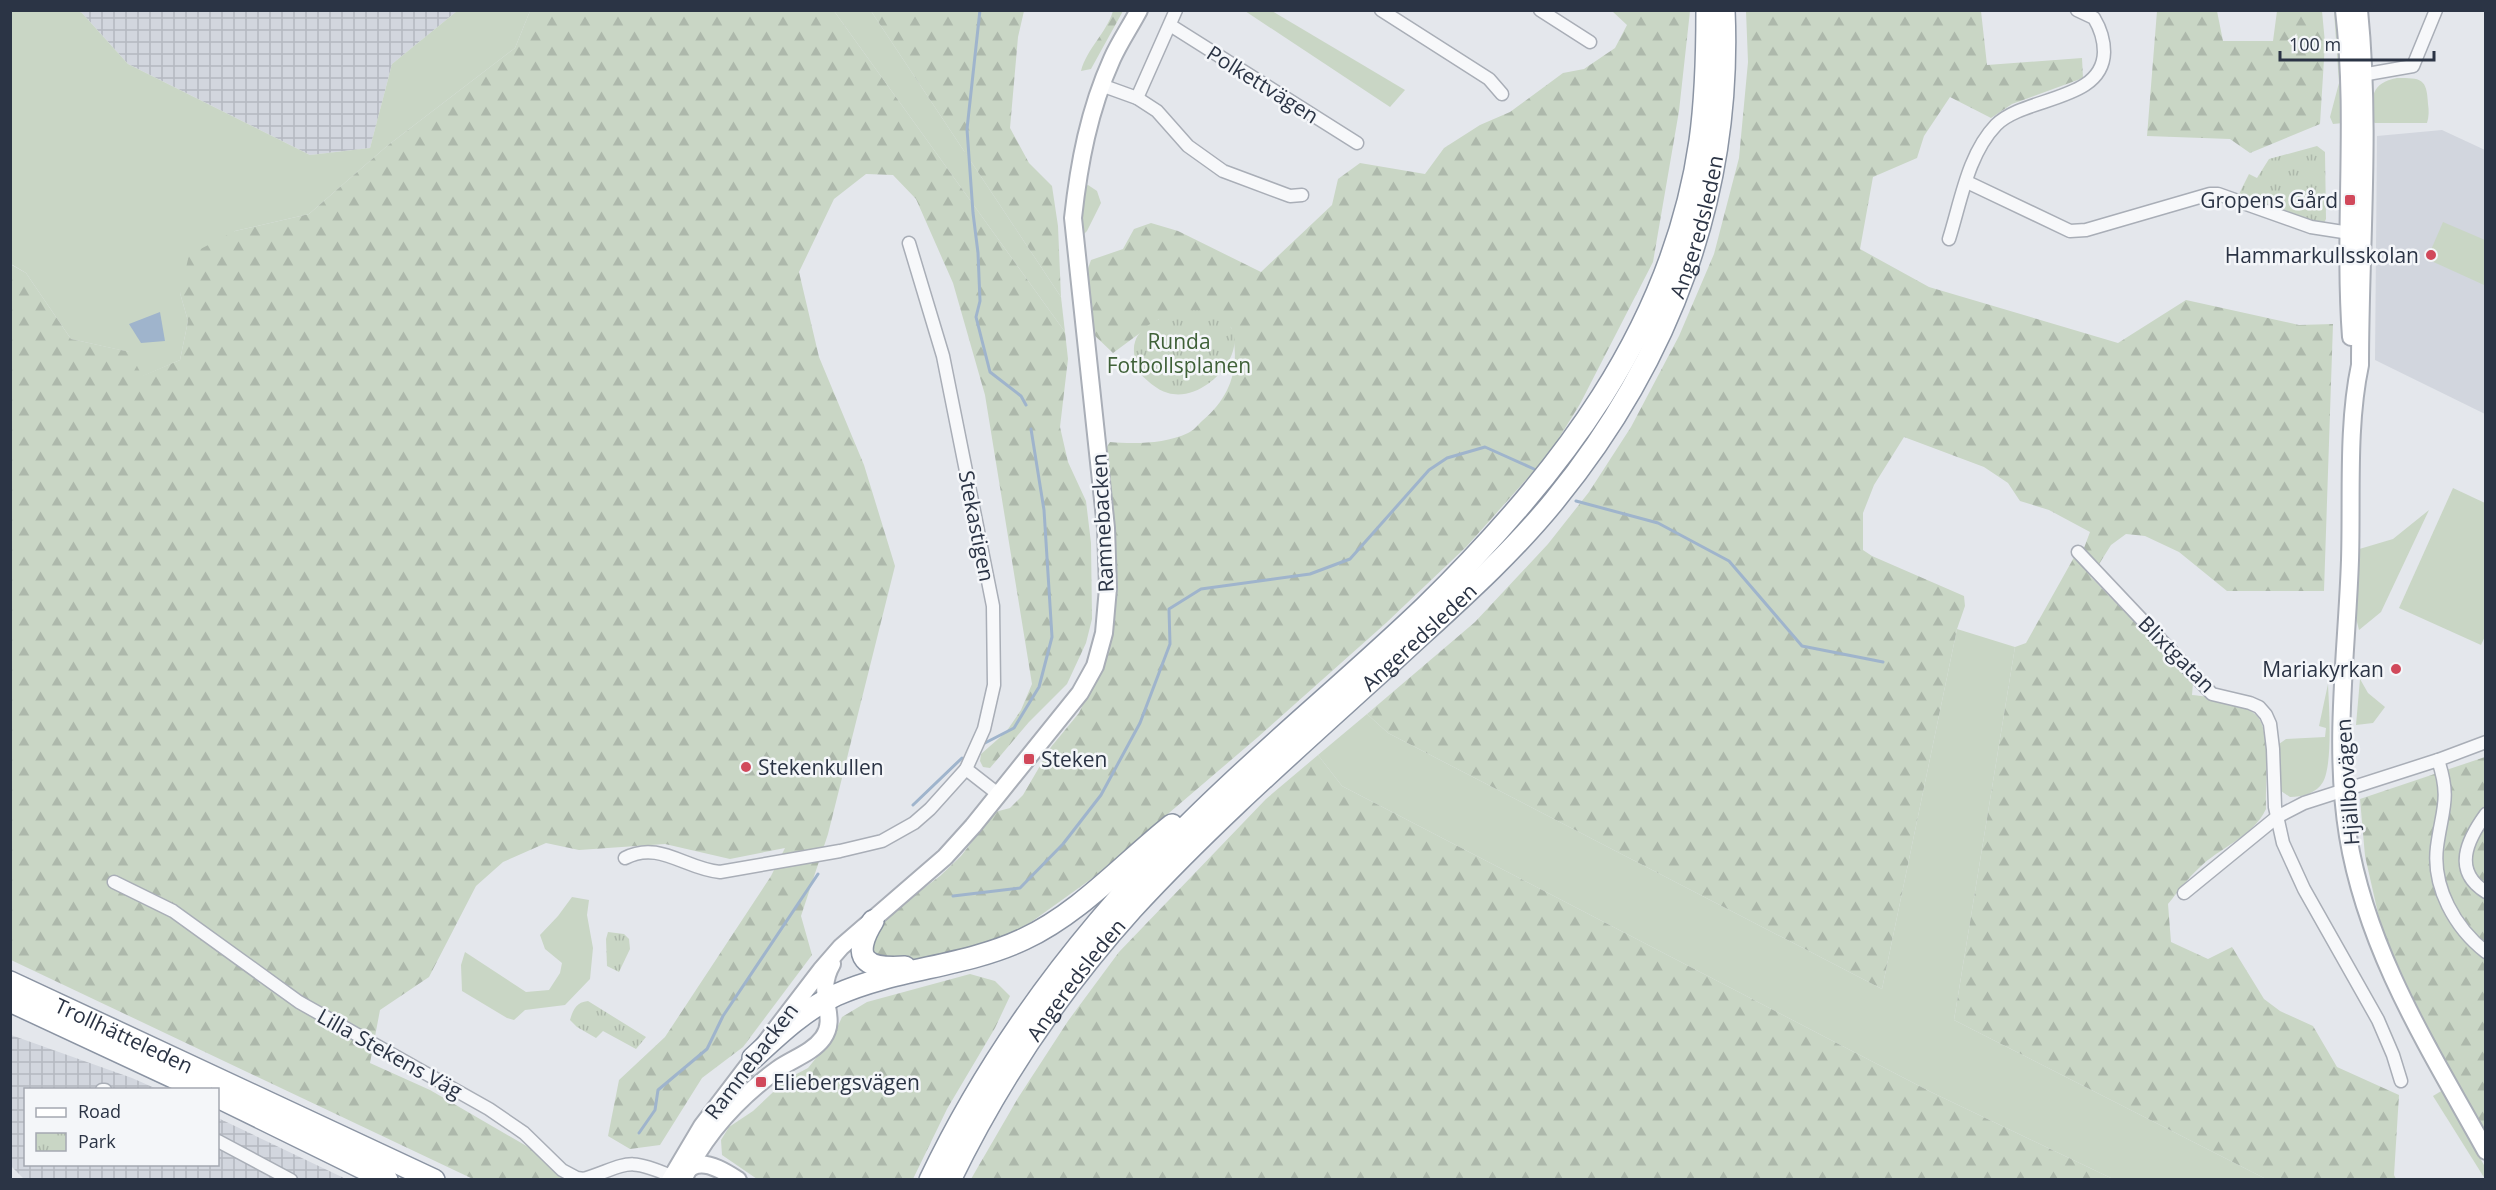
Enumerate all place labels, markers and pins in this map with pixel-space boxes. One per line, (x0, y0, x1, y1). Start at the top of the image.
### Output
place label: Gropens Gård (2200, 186, 2338, 214)
marker: Gropens Gård (2343, 193, 2357, 207)
place label: Hammarkullsskolan (2225, 241, 2419, 269)
marker: Hammarkullsskolan (2424, 248, 2438, 262)
place label: Mariakyrkan (2262, 655, 2384, 683)
marker: Mariakyrkan (2389, 662, 2403, 676)
place label: Steken (1041, 745, 1108, 773)
marker: Steken (1022, 752, 1036, 766)
place label: Stekenkullen (758, 753, 884, 781)
marker: Stekenkullen (739, 760, 753, 774)
place label: Eliebergsvägen (773, 1068, 920, 1096)
marker: Eliebergsvägen (754, 1075, 768, 1089)

